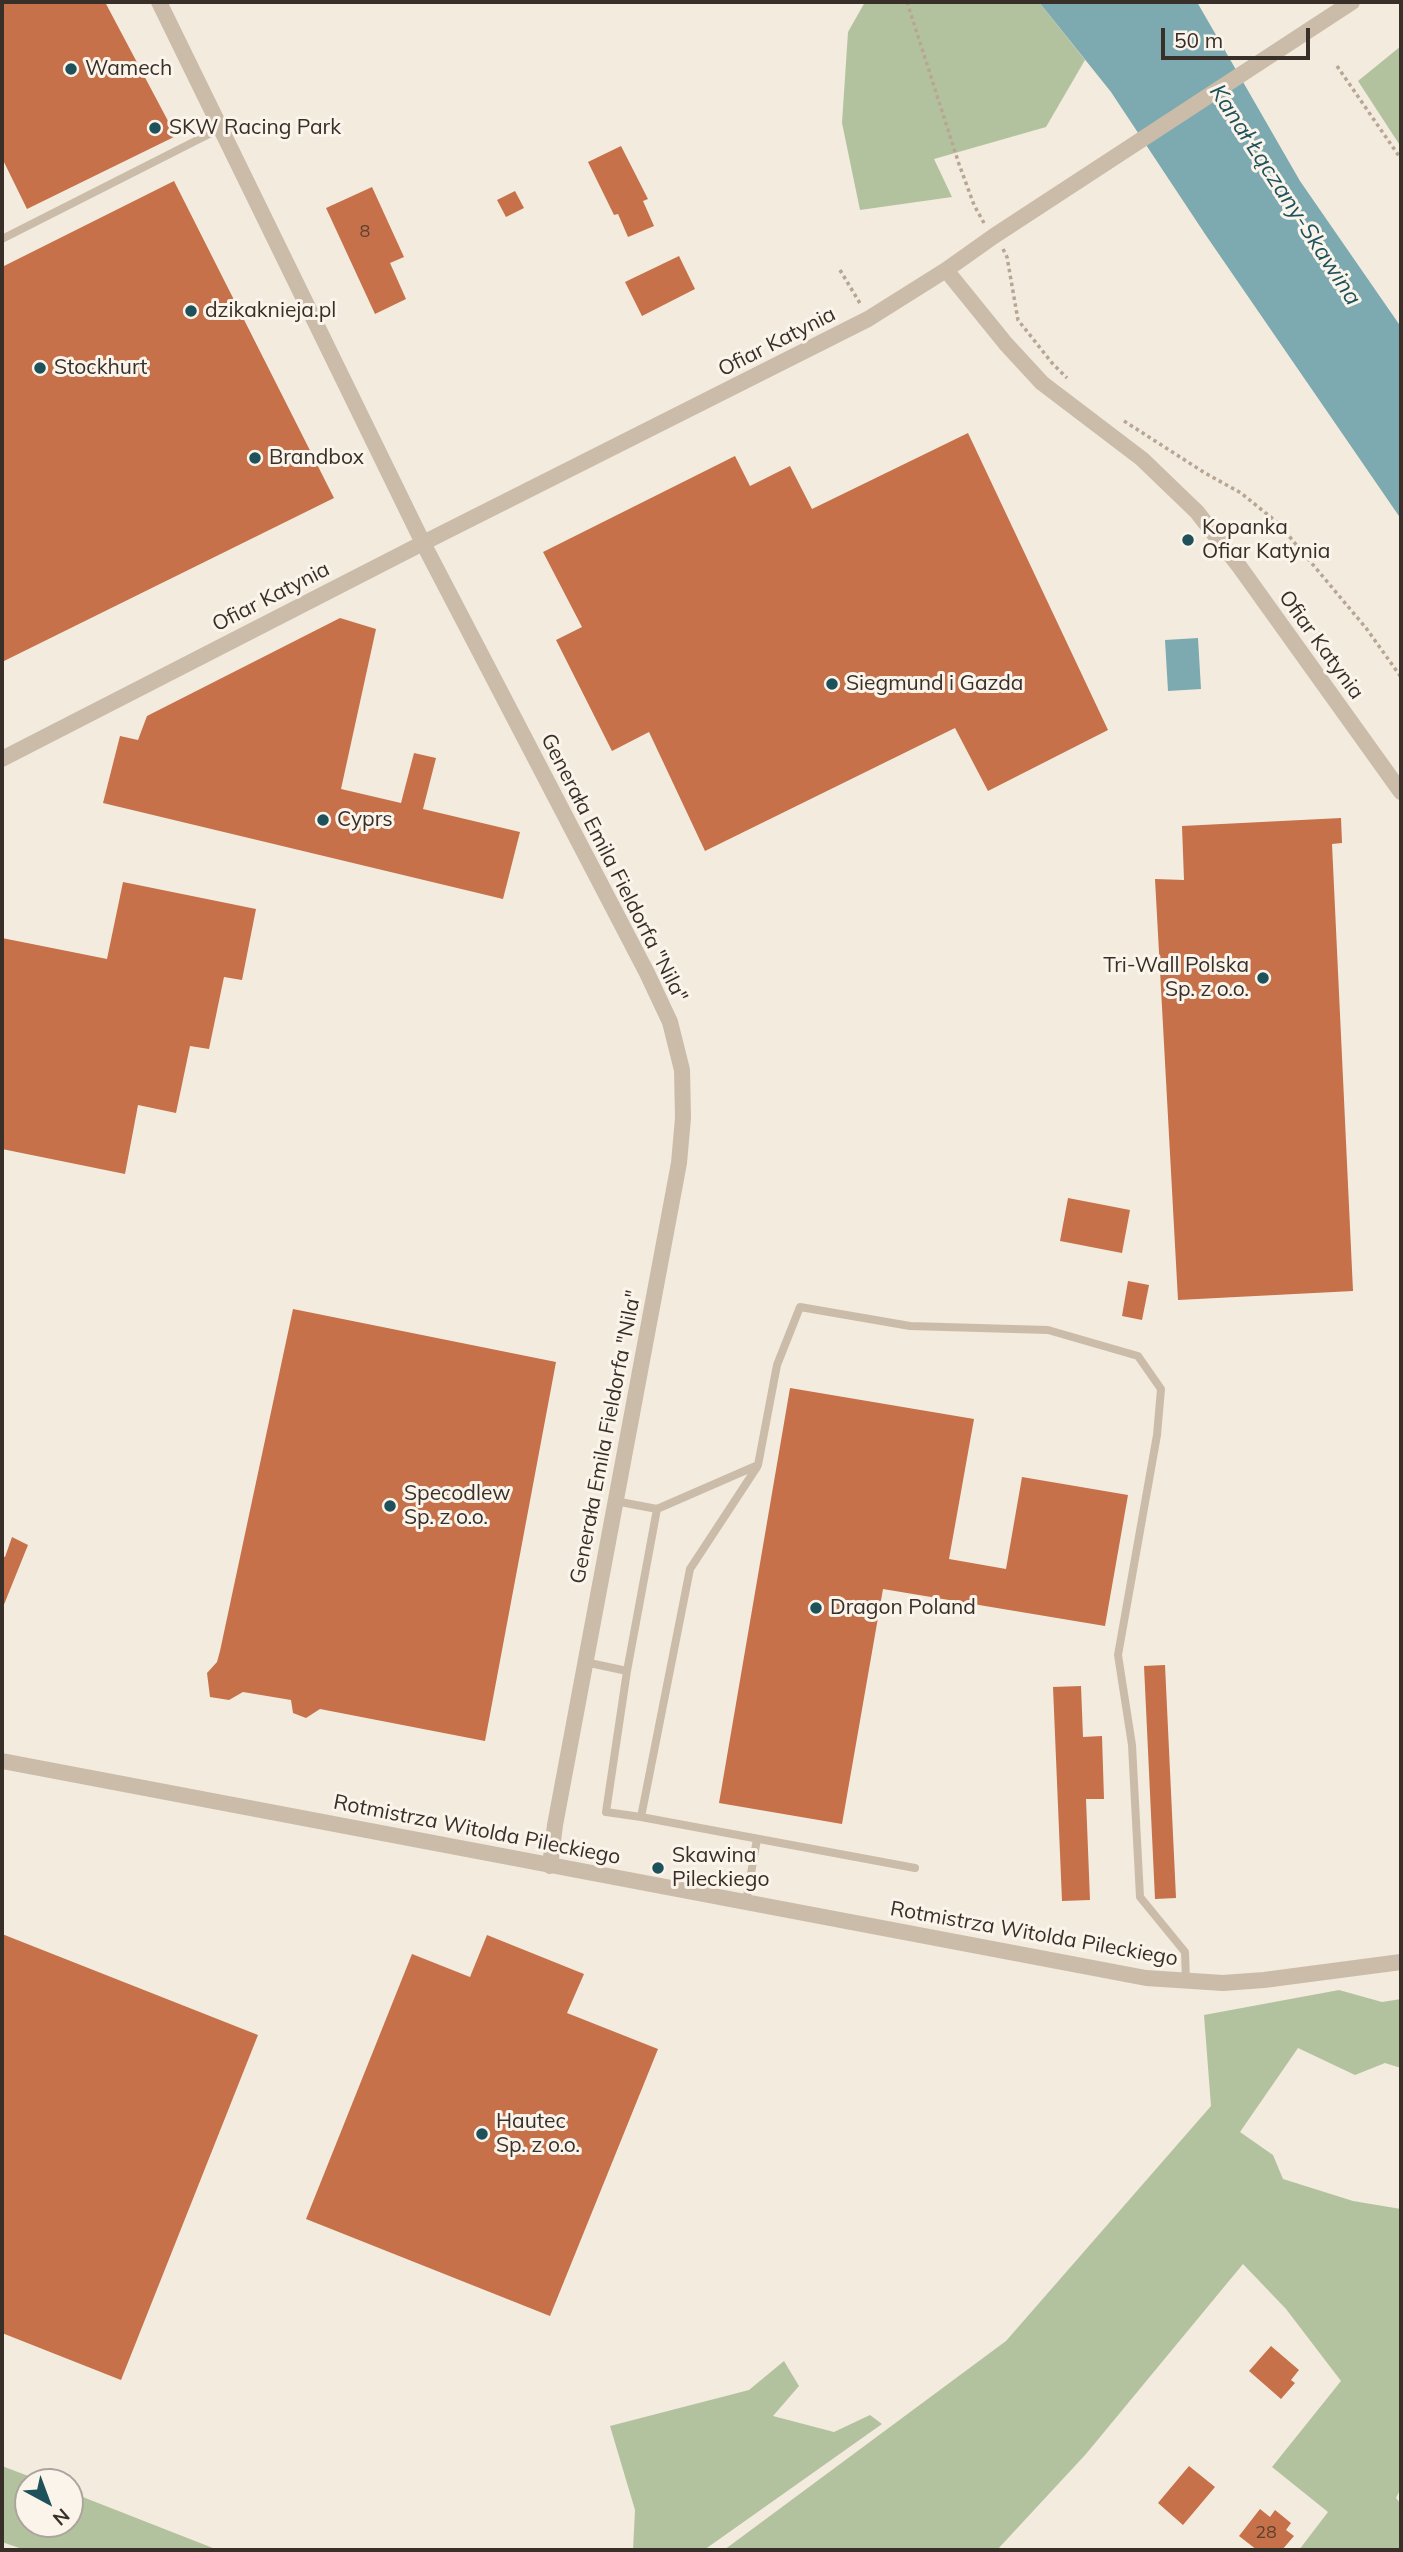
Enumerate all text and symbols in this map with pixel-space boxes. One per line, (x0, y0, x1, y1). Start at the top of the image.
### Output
scale bar (1165, 14, 1314, 58)
text: 50 m (1174, 27, 1223, 53)
place label: Wamech (85, 56, 172, 82)
marker: Wamech (63, 61, 79, 77)
water label: Kanał Łączany-Skawina (1203, 80, 1367, 310)
place label: SKW Racing Park (169, 115, 341, 141)
marker: SKW Racing Park (147, 120, 163, 136)
house number: 8 (360, 221, 370, 243)
place label: dzikaknieja.pl (205, 298, 336, 324)
street label: Ofiar Katynia (714, 302, 840, 382)
marker: dzikaknieja.pl (183, 303, 199, 319)
place label: Stockhurt (54, 355, 147, 381)
marker: Stockhurt (32, 360, 48, 376)
place label: Brandbox (269, 445, 364, 471)
marker: Brandbox (247, 450, 263, 466)
place label: Kopanka Ofiar Katynia (1202, 515, 1330, 565)
marker: Kopanka Ofiar Katynia (1180, 532, 1196, 548)
street label: Ofiar Katynia (208, 557, 334, 637)
street label: Ofiar Katynia (1273, 586, 1369, 704)
place label: Siegmund i Gazda (846, 671, 1023, 697)
marker: Siegmund i Gazda (824, 676, 840, 692)
street label: Generała Emila Fieldorfa "Nila" (535, 729, 693, 1007)
place label: Cyprs (337, 807, 393, 833)
marker: Cyprs (315, 812, 331, 828)
place label: Tri-Wall Polska Sp. z o.o. (1103, 953, 1249, 1003)
marker: Tri-Wall Polska Sp. z o.o. (1255, 970, 1271, 986)
street label: Generała Emila Fieldorfa "Nila" (565, 1288, 647, 1586)
place label: Specodlew Sp. z o.o. (404, 1481, 510, 1531)
marker: Specodlew Sp. z o.o. (382, 1498, 398, 1514)
place label: Dragon Poland (830, 1595, 976, 1621)
marker: Dragon Poland (808, 1600, 824, 1616)
street label: Rotmistrza Witolda Pileckiego (331, 1790, 623, 1870)
place label: Skawina Pileckiego (672, 1843, 769, 1893)
marker: Skawina Pileckiego (650, 1860, 666, 1876)
street label: Rotmistrza Witolda Pileckiego (888, 1896, 1180, 1972)
place label: Hautec Sp. z o.o. (496, 2109, 580, 2159)
marker: Hautec Sp. z o.o. (474, 2126, 490, 2142)
north arrow (14, 2468, 84, 2538)
text: N (48, 2504, 75, 2531)
house number: 28 (1255, 2522, 1277, 2544)

